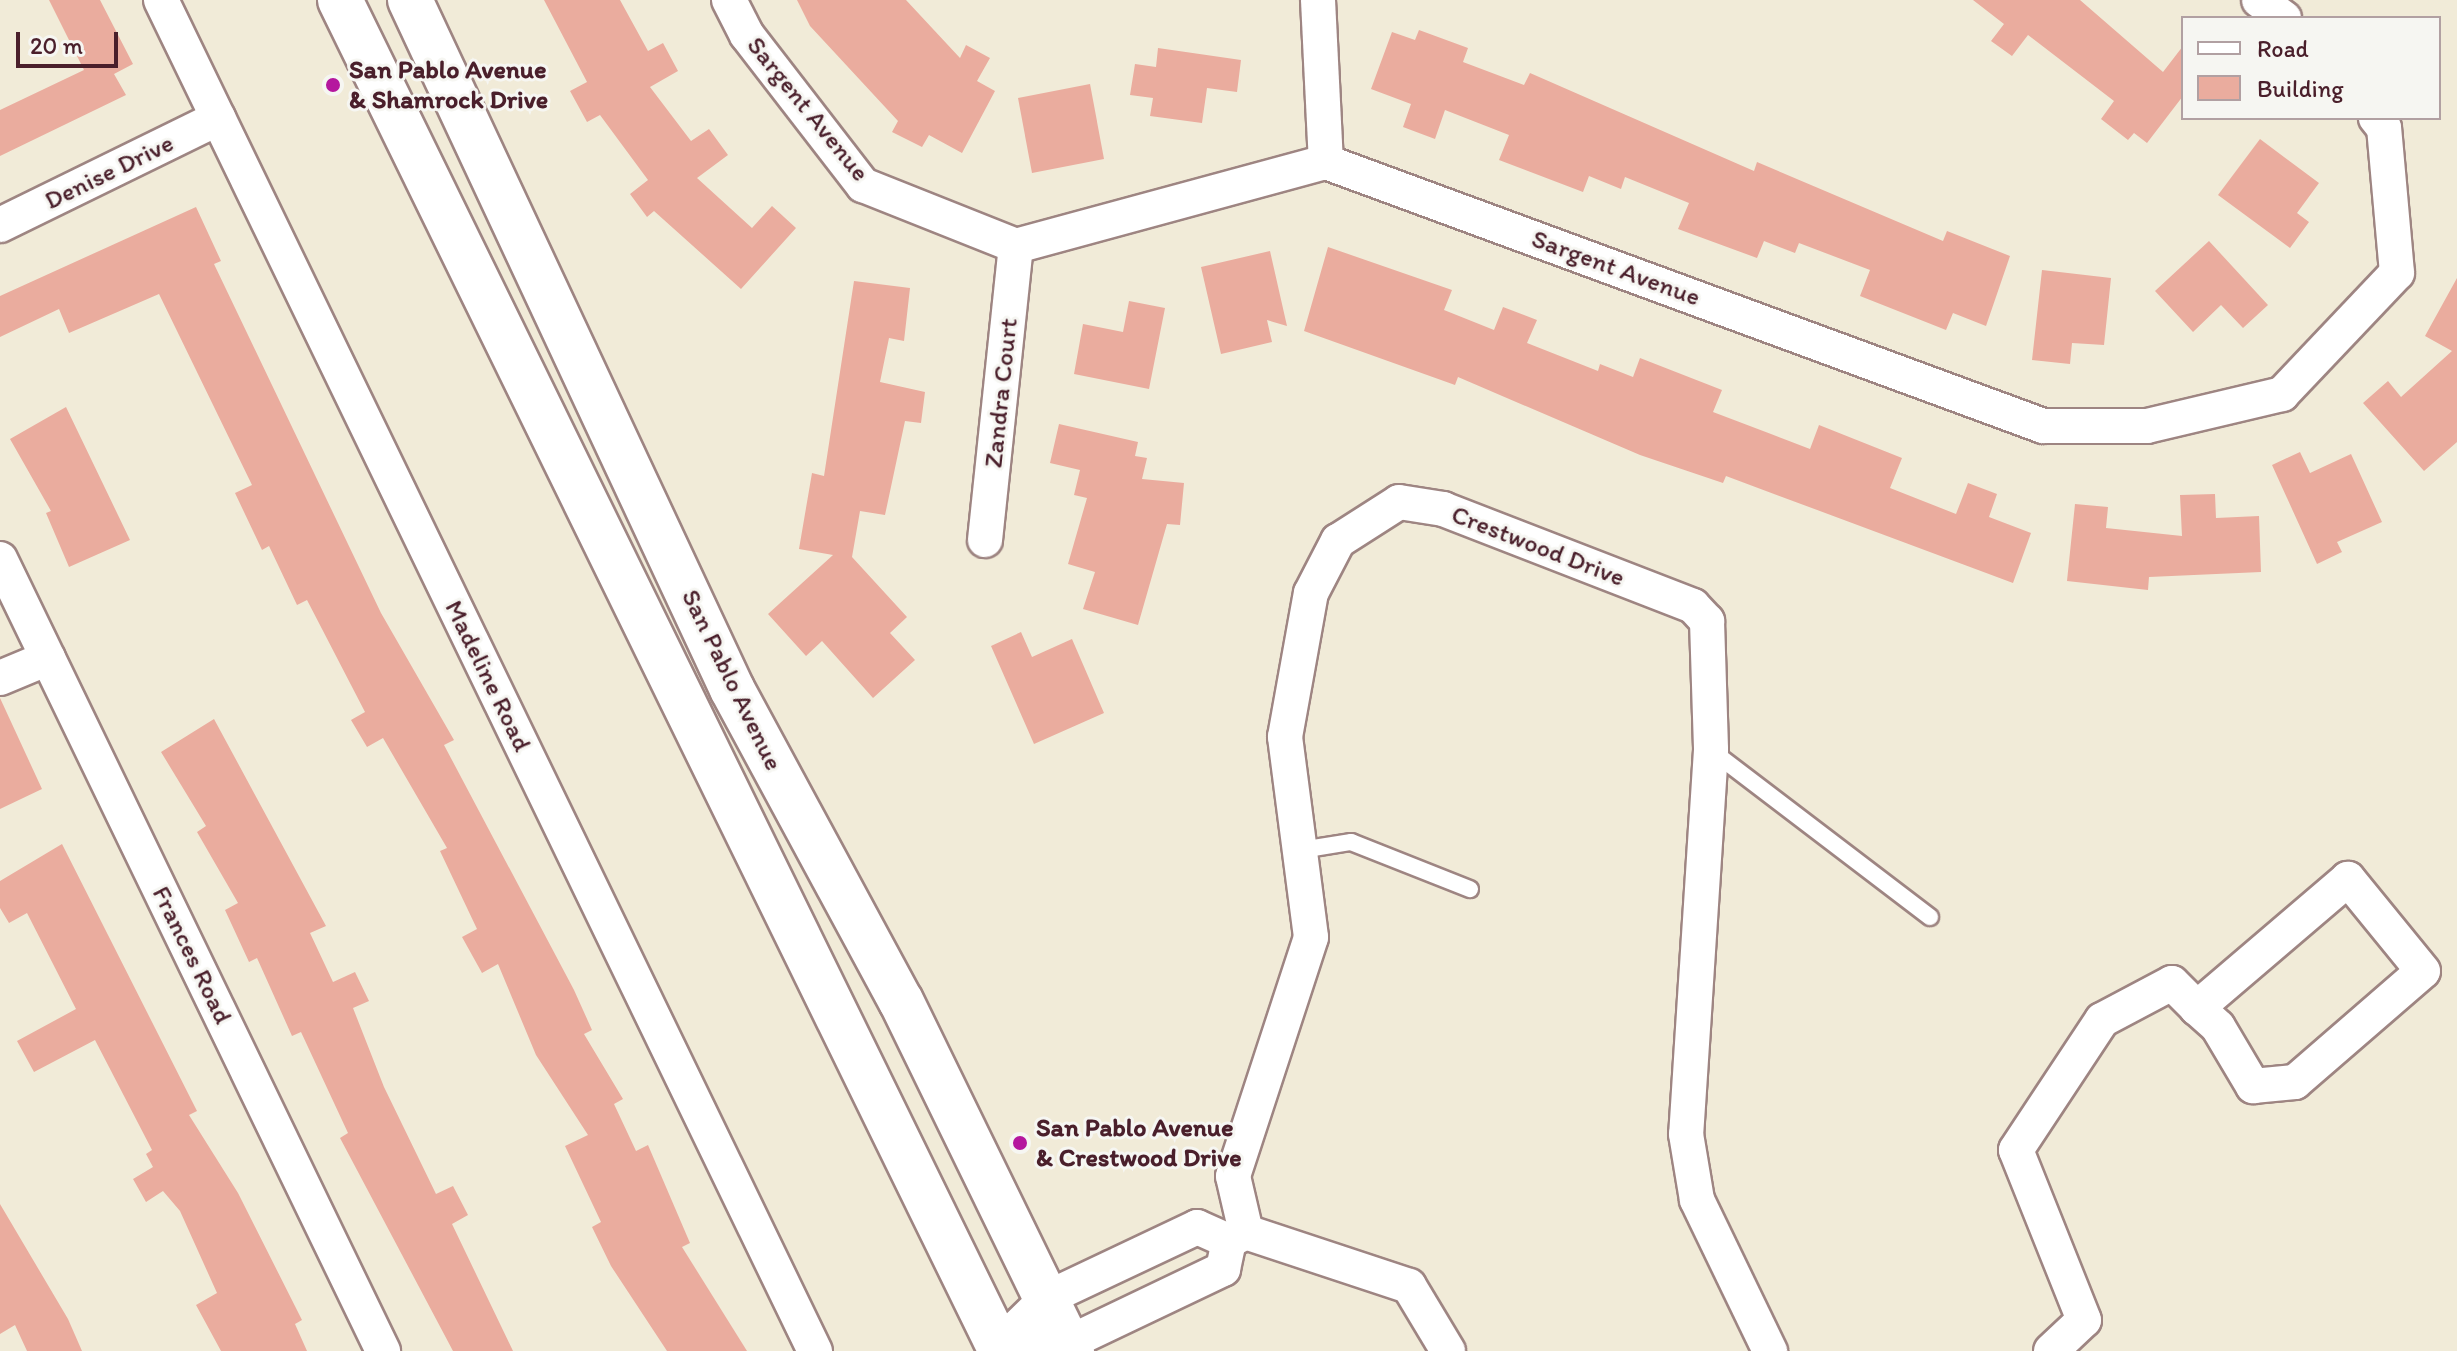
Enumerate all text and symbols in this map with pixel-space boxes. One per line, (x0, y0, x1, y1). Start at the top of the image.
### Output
scale bar (20, 16, 122, 66)
legend (2181, 16, 2441, 120)
text: 20 m (30, 31, 83, 60)
street label: Sargent Avenue (741, 31, 875, 187)
text: Road (2257, 34, 2309, 63)
place label: San Pablo Avenue & Shamrock Drive (349, 54, 548, 116)
text: Building (2257, 74, 2344, 103)
marker: San Pablo Avenue & Shamrock Drive (324, 76, 342, 94)
street label: Denise Drive (39, 127, 179, 217)
street label: Sargent Avenue (1528, 223, 1704, 313)
street label: Zandra Court (978, 317, 1024, 469)
street label: Crestwood Drive (1447, 499, 1629, 593)
street label: San Pablo Avenue (675, 584, 789, 776)
street label: Madeline Road (438, 596, 538, 756)
street label: Frances Road (145, 881, 239, 1029)
place label: San Pablo Avenue & Crestwood Drive (1036, 1112, 1242, 1174)
marker: San Pablo Avenue & Crestwood Drive (1011, 1134, 1029, 1152)

